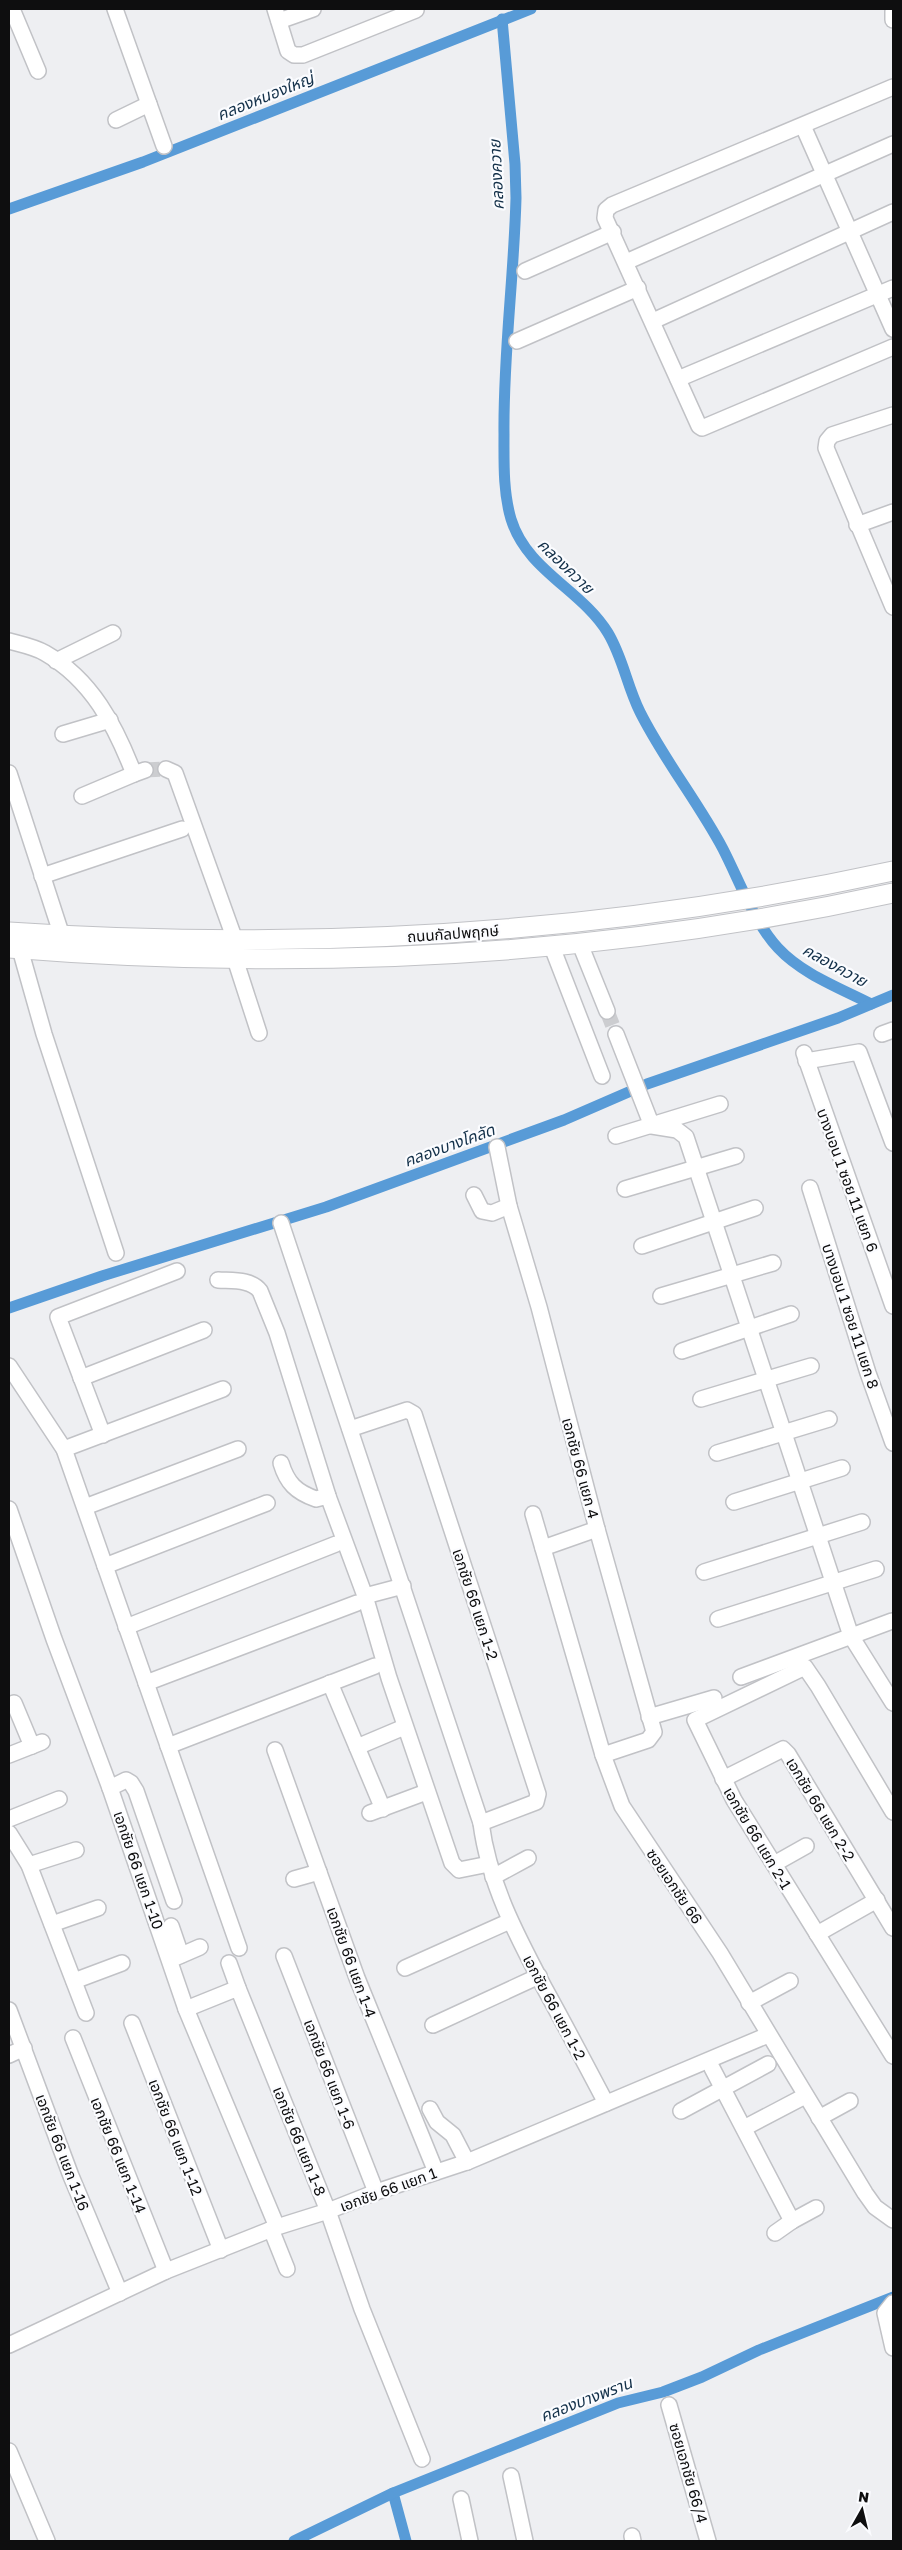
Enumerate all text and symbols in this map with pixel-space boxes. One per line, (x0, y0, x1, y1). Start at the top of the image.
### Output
water label: คลองหนองใหญ่ (214, 67, 318, 124)
water label: คลองควาย (484, 138, 508, 211)
water label: คลองควาย (534, 534, 599, 599)
street label: ถนนกัลปพฤกษ์ (406, 921, 500, 945)
water label: คลองควาย (799, 939, 872, 992)
street label: บางบอน 1 ซอย 11 แยก 6 (814, 1106, 882, 1254)
water label: คลองบางโคลัด (401, 1119, 498, 1171)
street label: บางบอน 1 ซอย 11 แยก 8 (819, 1241, 883, 1391)
street label: เอกชัย 66 แยก 4 (559, 1416, 603, 1520)
street label: เอกชัย 66 แยก 1-2 (450, 1546, 502, 1662)
street label: เอกชัย 66 แยก 2-2 (783, 1754, 859, 1864)
street label: เอกชัย 66 แยก 2-1 (720, 1784, 796, 1892)
street label: เอกชัย 66 แยก 1-10 (110, 1808, 168, 1932)
street label: ซอยเอกชัย 66 (643, 1845, 707, 1927)
street label: เอกชัย 66 แยก 1-4 (324, 1904, 380, 2020)
street label: เอกชัย 66 แยก 1-2 (520, 1952, 590, 2062)
street label: เอกชัย 66 แยก 1-6 (301, 2016, 359, 2132)
street label: เอกชัย 66 แยก 1-12 (145, 2076, 207, 2198)
street label: เอกชัย 66 แยก 1-8 (270, 2084, 330, 2198)
street label: เอกชัย 66 แยก 1-16 (32, 2091, 94, 2213)
street label: เอกชัย 66 แยก 1-14 (87, 2094, 151, 2216)
street label: เอกชัย 66 แยก 1 (337, 2163, 439, 2215)
water label: คลองบางพราน (537, 2372, 636, 2426)
street label: ซอยเอกชัย 66/4 (666, 2421, 712, 2525)
north arrow (837, 2485, 887, 2535)
text: N (857, 2487, 870, 2506)

